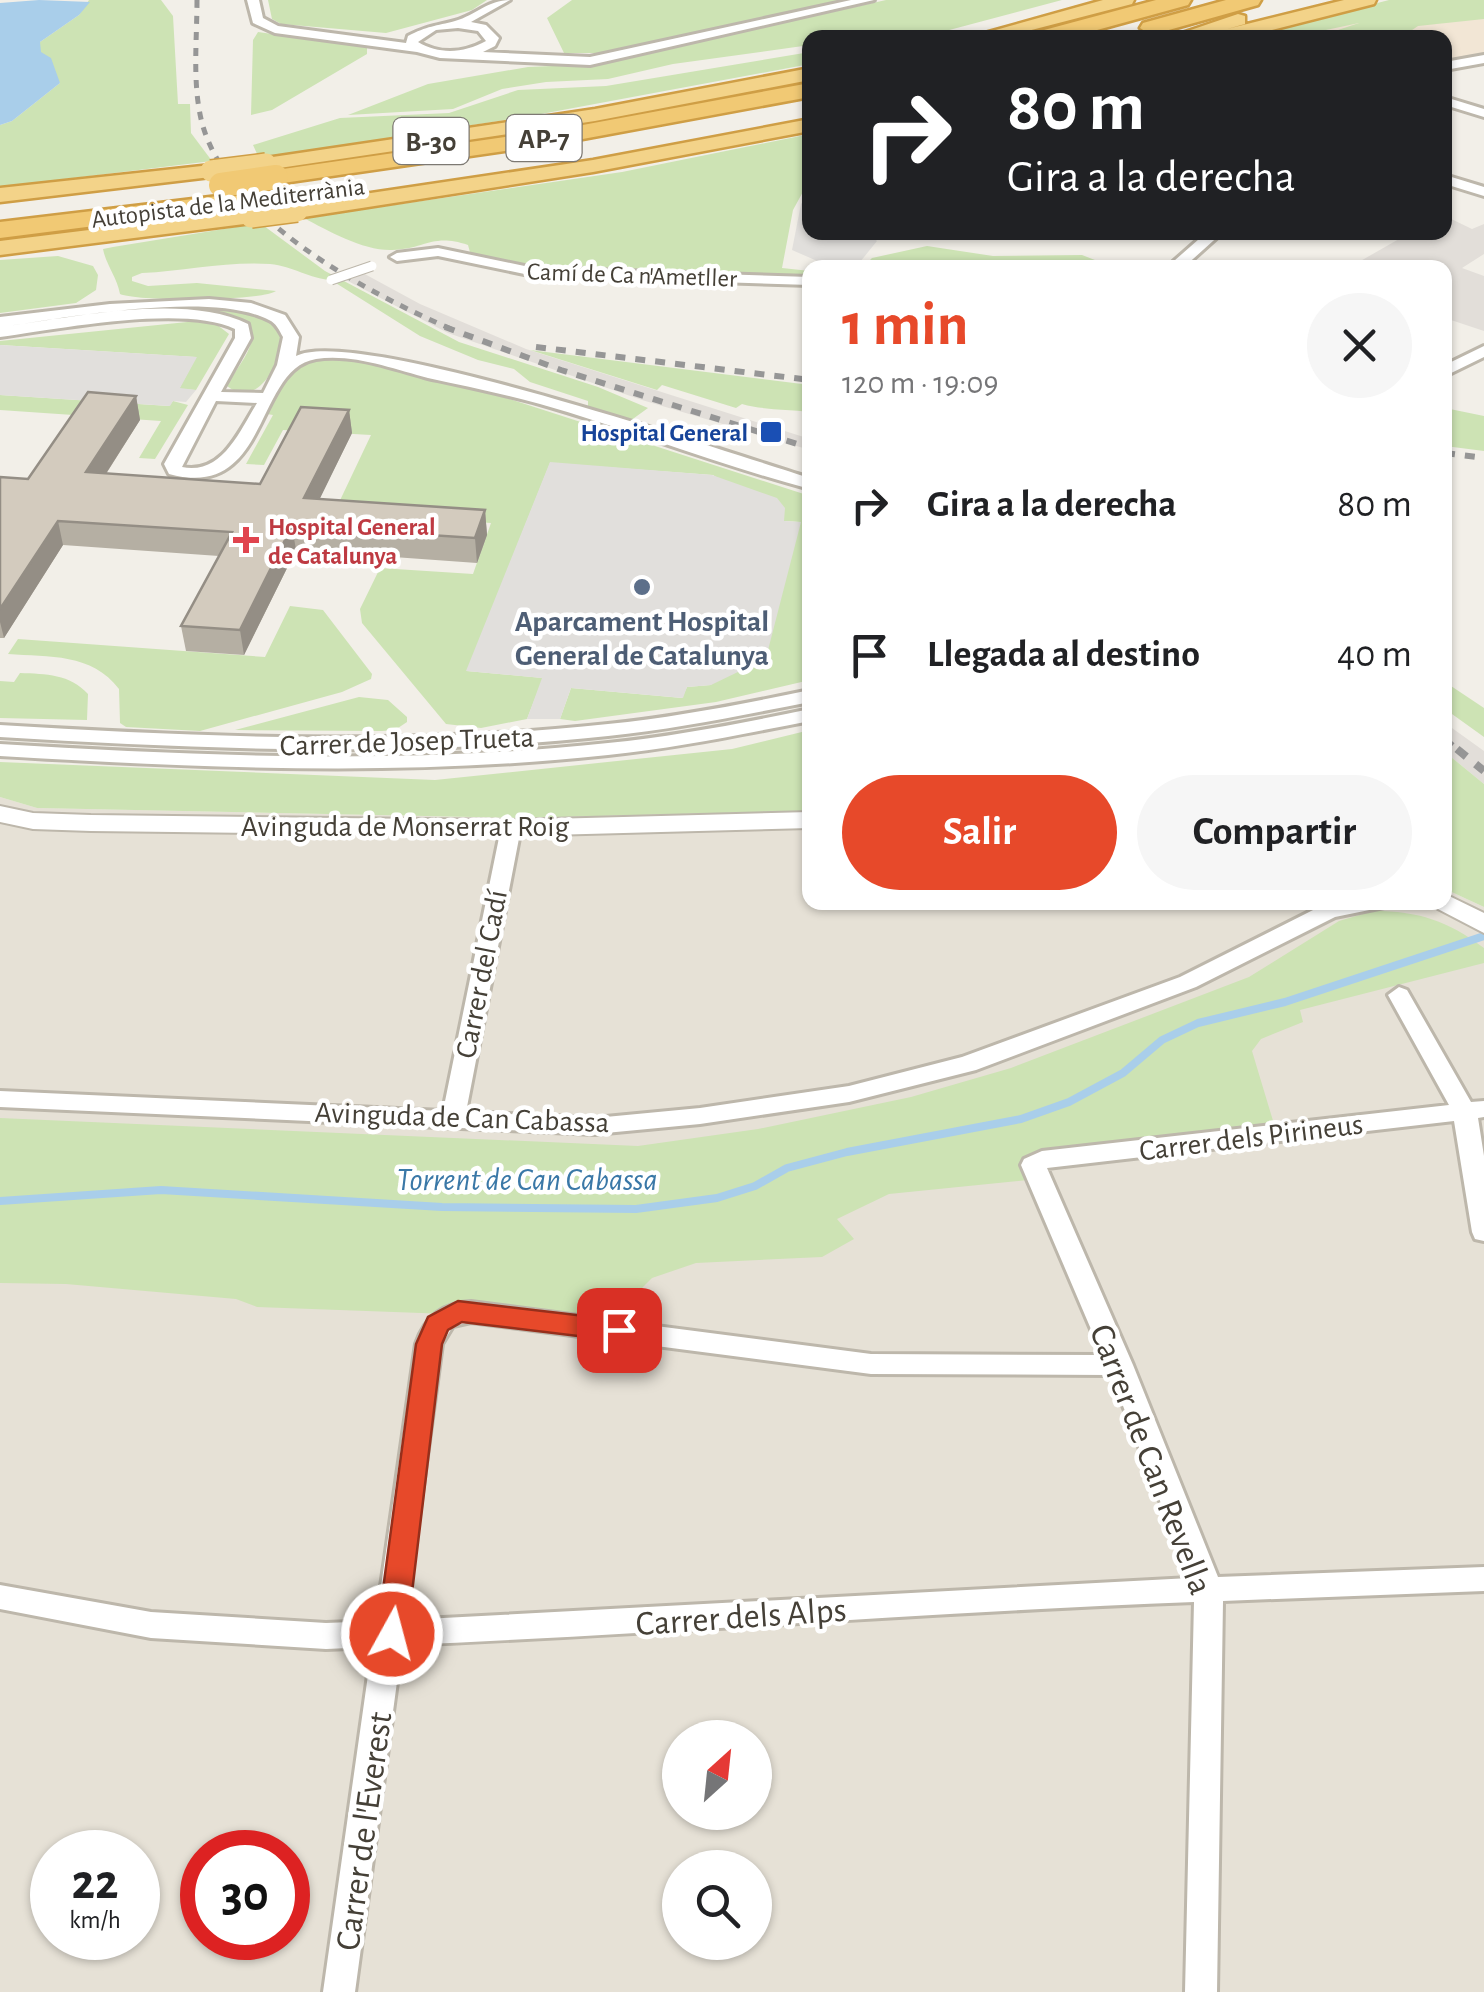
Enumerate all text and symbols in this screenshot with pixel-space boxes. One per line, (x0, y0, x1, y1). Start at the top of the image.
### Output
icon: right (842, 70, 972, 200)
text: 80 m (1007, 73, 1145, 143)
road number: AP-7 (506, 115, 582, 161)
road number: B-30 (394, 118, 468, 164)
text: Gira a la derecha (1007, 155, 1296, 200)
street label: Autopista de la Mediterrània (90, 174, 366, 233)
street label: Camí de Ca n'Ametller (526, 259, 737, 292)
button: close (1307, 293, 1412, 398)
text: 1 min (842, 296, 968, 356)
text: 120 m · 19:09 (842, 367, 999, 399)
marker: Hospital General (758, 419, 784, 445)
place label: Hospital General (580, 421, 748, 446)
icon: right (842, 478, 897, 533)
text: Gira a la derecha (927, 486, 1177, 524)
text: 80 m (1337, 486, 1412, 524)
place label: Hospital General de Catalunya (268, 515, 436, 569)
marker: Hospital General de Catalunya (233, 527, 259, 553)
marker: Aparcament Hospital General de Catalunya (631, 576, 653, 598)
place label: Aparcament Hospital General de Catalunya (515, 607, 769, 671)
icon: arrive (842, 628, 897, 683)
text: Llegada al destino (927, 636, 1200, 674)
text: 40 m (1337, 636, 1412, 674)
street label: Carrer de Josep Trueta (279, 723, 535, 761)
button: Salir (842, 775, 1117, 890)
button: Compartir (1137, 775, 1412, 890)
street label: Avinguda de Monserrat Roig (241, 812, 570, 842)
street label: Carrer del Cadí (451, 887, 513, 1061)
street label: Avinguda de Can Cabassa (314, 1098, 610, 1138)
street label: Carrer dels Pirineus (1137, 1109, 1365, 1167)
water label: Torrent de Can Cabassa (397, 1164, 658, 1196)
pin (577, 1288, 662, 1373)
icon: arrive (592, 1303, 647, 1358)
street label: Carrer de Can Revella (1083, 1320, 1218, 1599)
position arrow (340, 1582, 444, 1686)
street label: Carrer dels Alps (635, 1593, 848, 1642)
street label: Carrer de l'Everest (330, 1710, 399, 1953)
north arrow (662, 1720, 772, 1830)
map controls (662, 1720, 772, 1960)
speed limit sign: 30 (180, 1830, 310, 1960)
button: search (662, 1850, 772, 1960)
text: 22 (71, 1858, 119, 1908)
text: km/h (69, 1908, 121, 1933)

